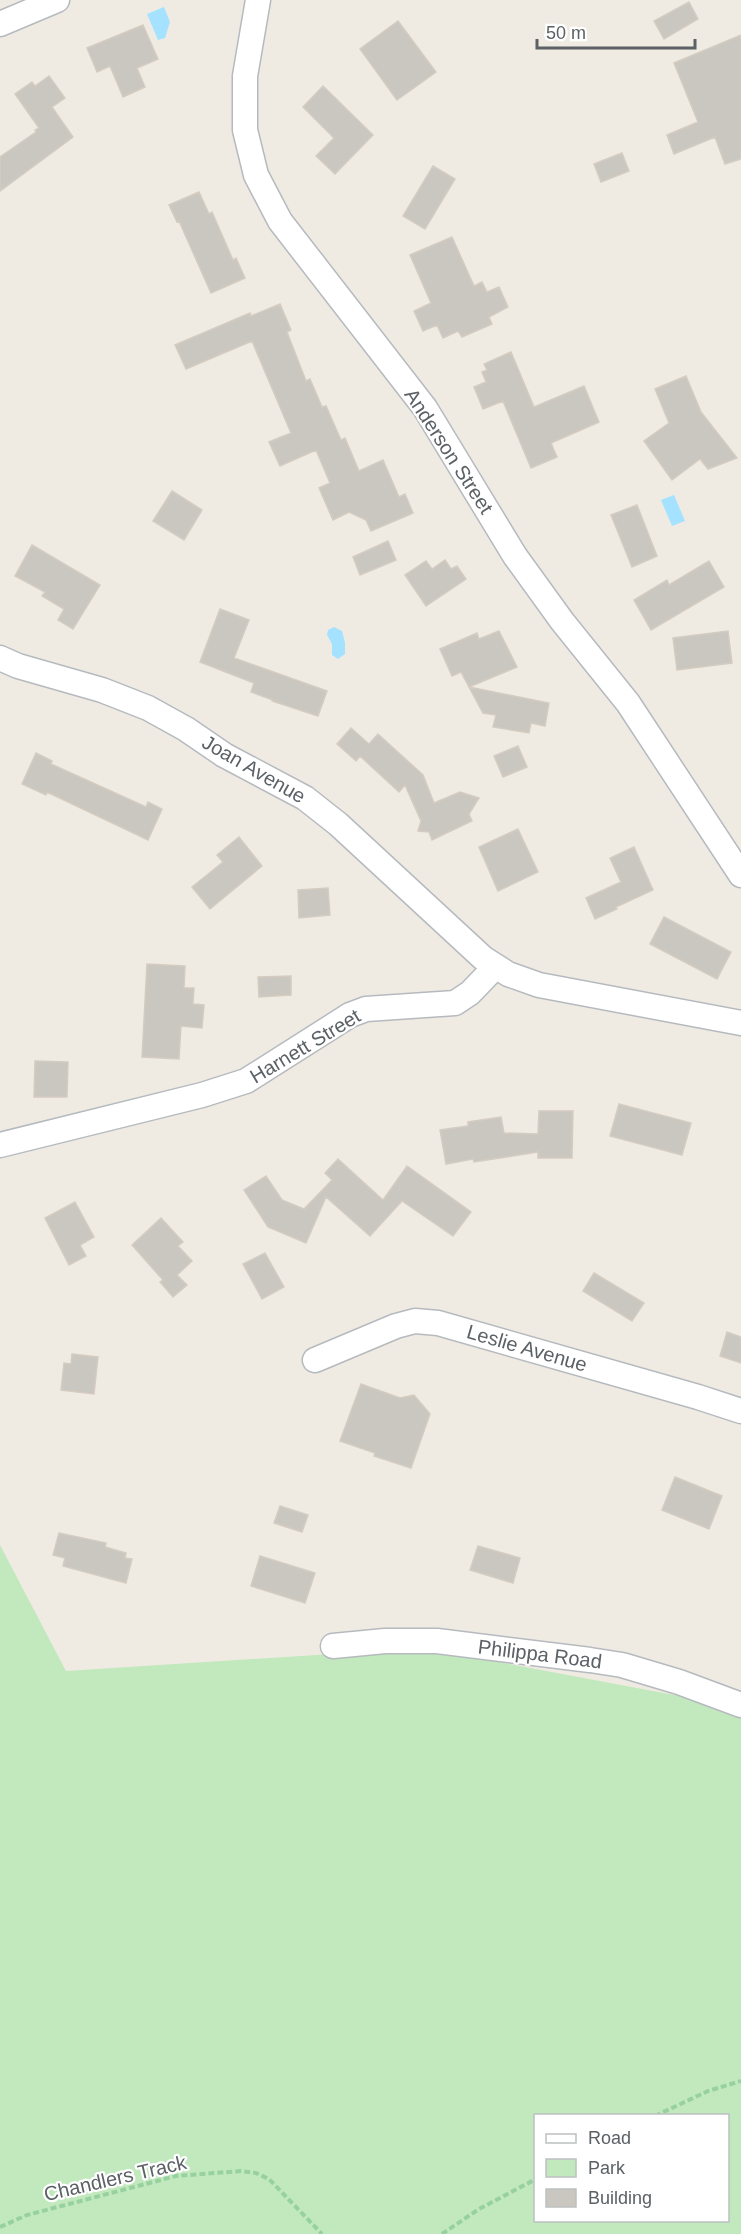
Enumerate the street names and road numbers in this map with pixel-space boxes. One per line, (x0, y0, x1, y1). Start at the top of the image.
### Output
street label: Anderson Street (400, 384, 498, 518)
street label: Joan Avenue (199, 731, 309, 807)
street label: Harnett Street (246, 1004, 364, 1087)
street label: Leslie Avenue (464, 1320, 590, 1376)
street label: Philippa Road (477, 1635, 603, 1673)
street label: Chandlers Track (42, 2151, 189, 2205)

